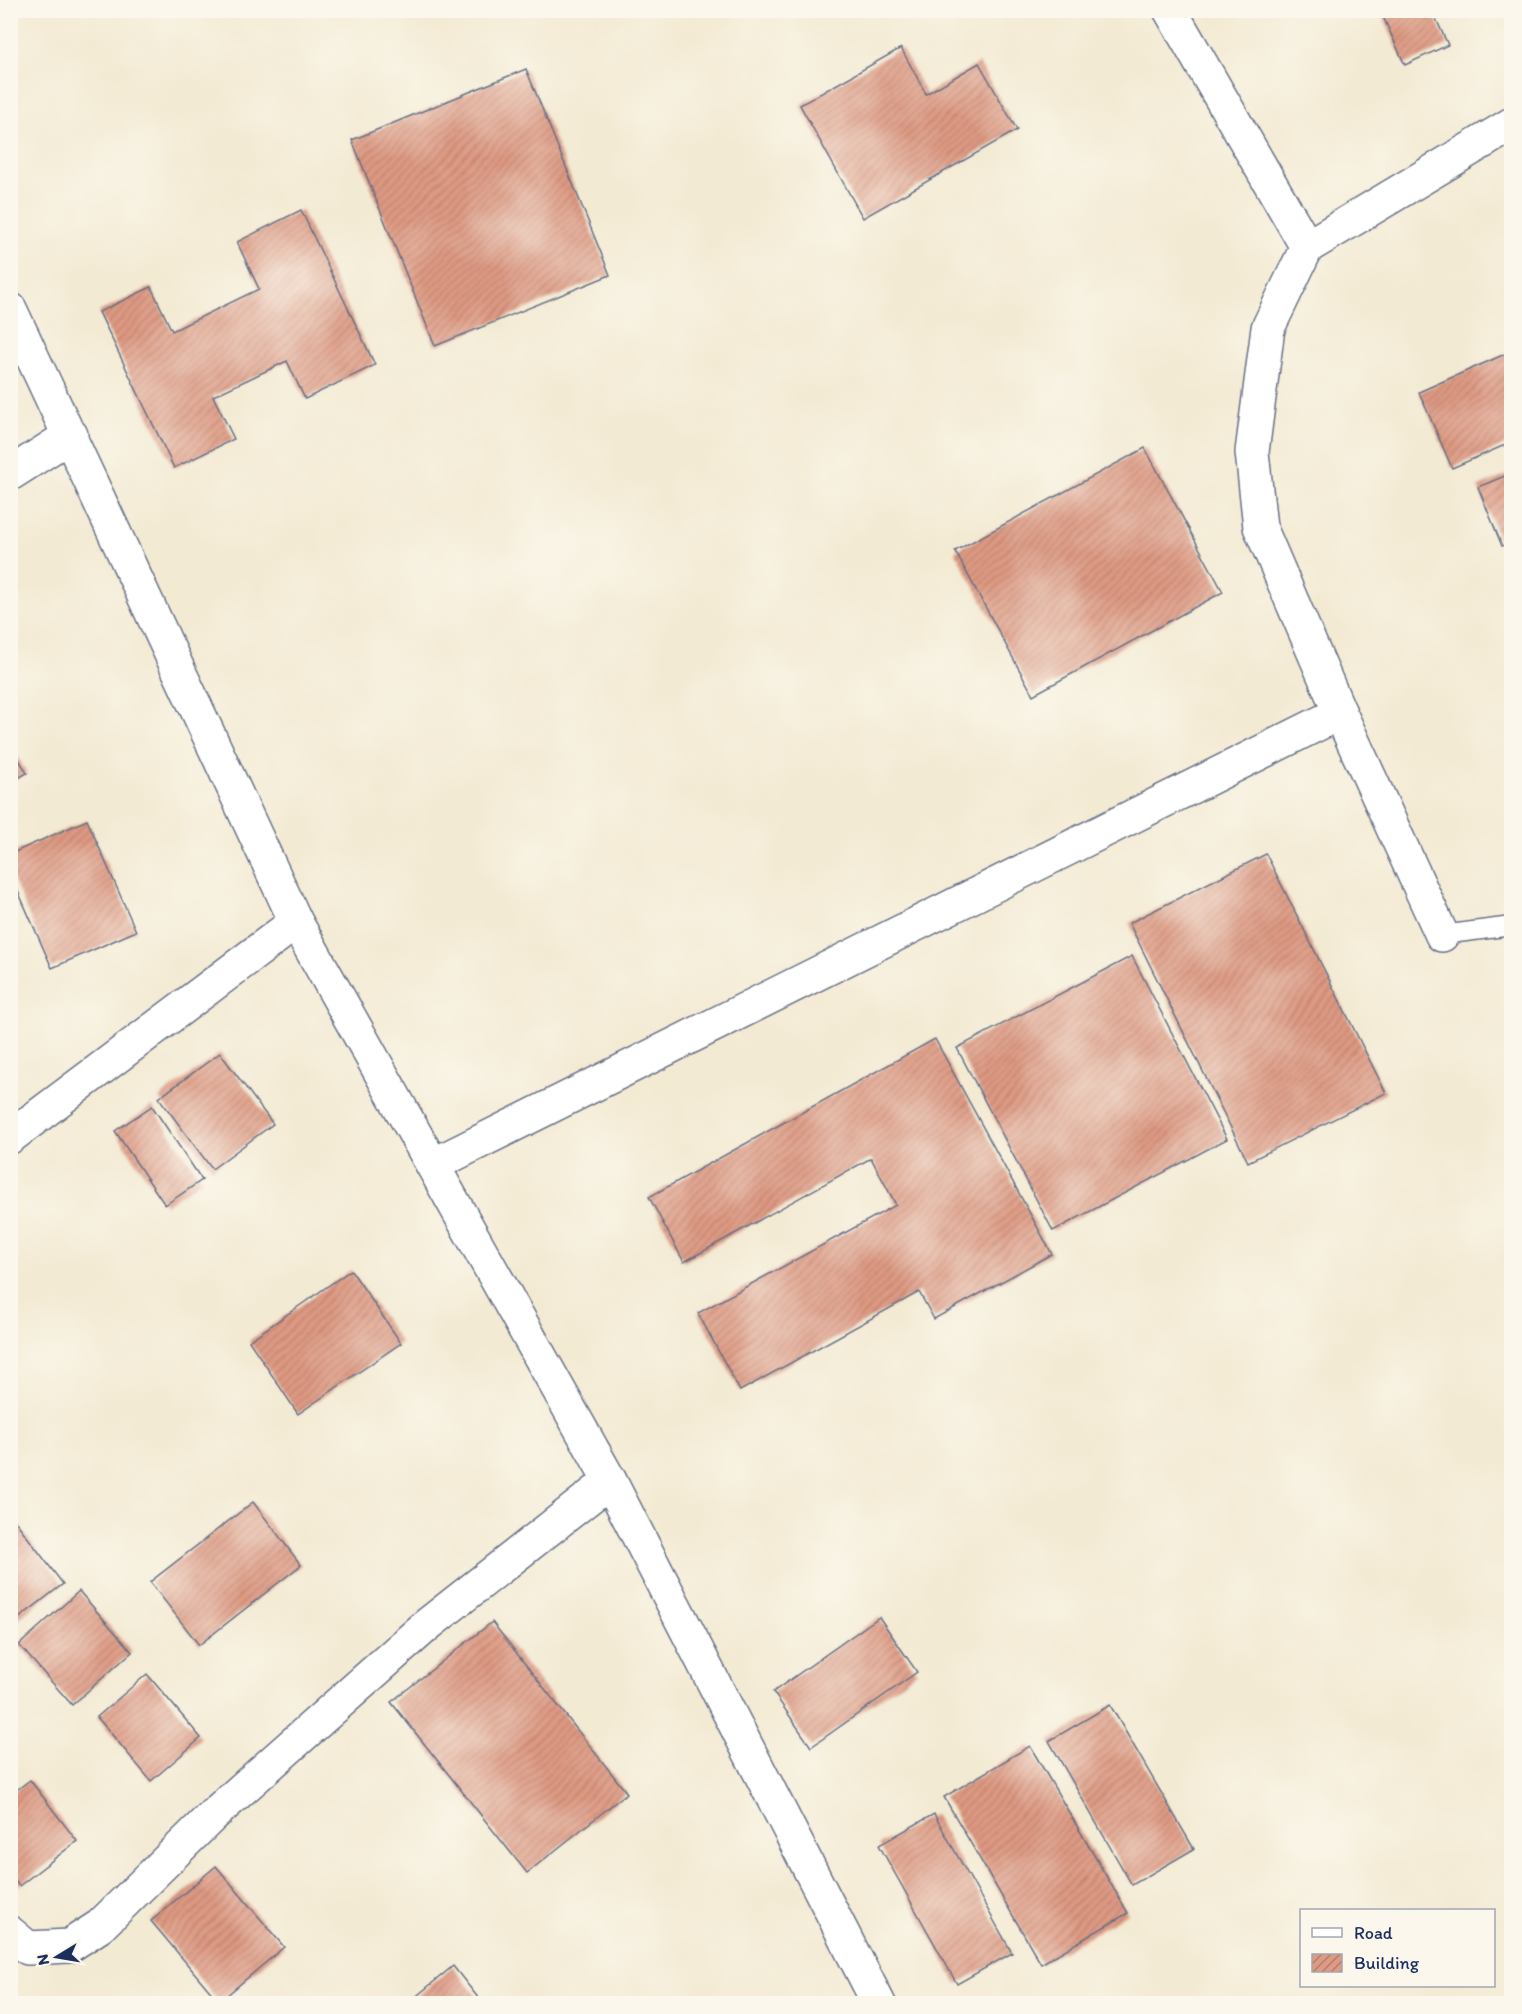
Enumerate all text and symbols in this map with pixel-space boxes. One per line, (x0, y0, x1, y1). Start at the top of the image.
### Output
legend (1300, 1909, 1495, 1987)
text: Road (1354, 1922, 1393, 1944)
north arrow (27, 1927, 87, 1987)
text: Building (1354, 1952, 1420, 1974)
text: N (32, 1953, 53, 1967)

